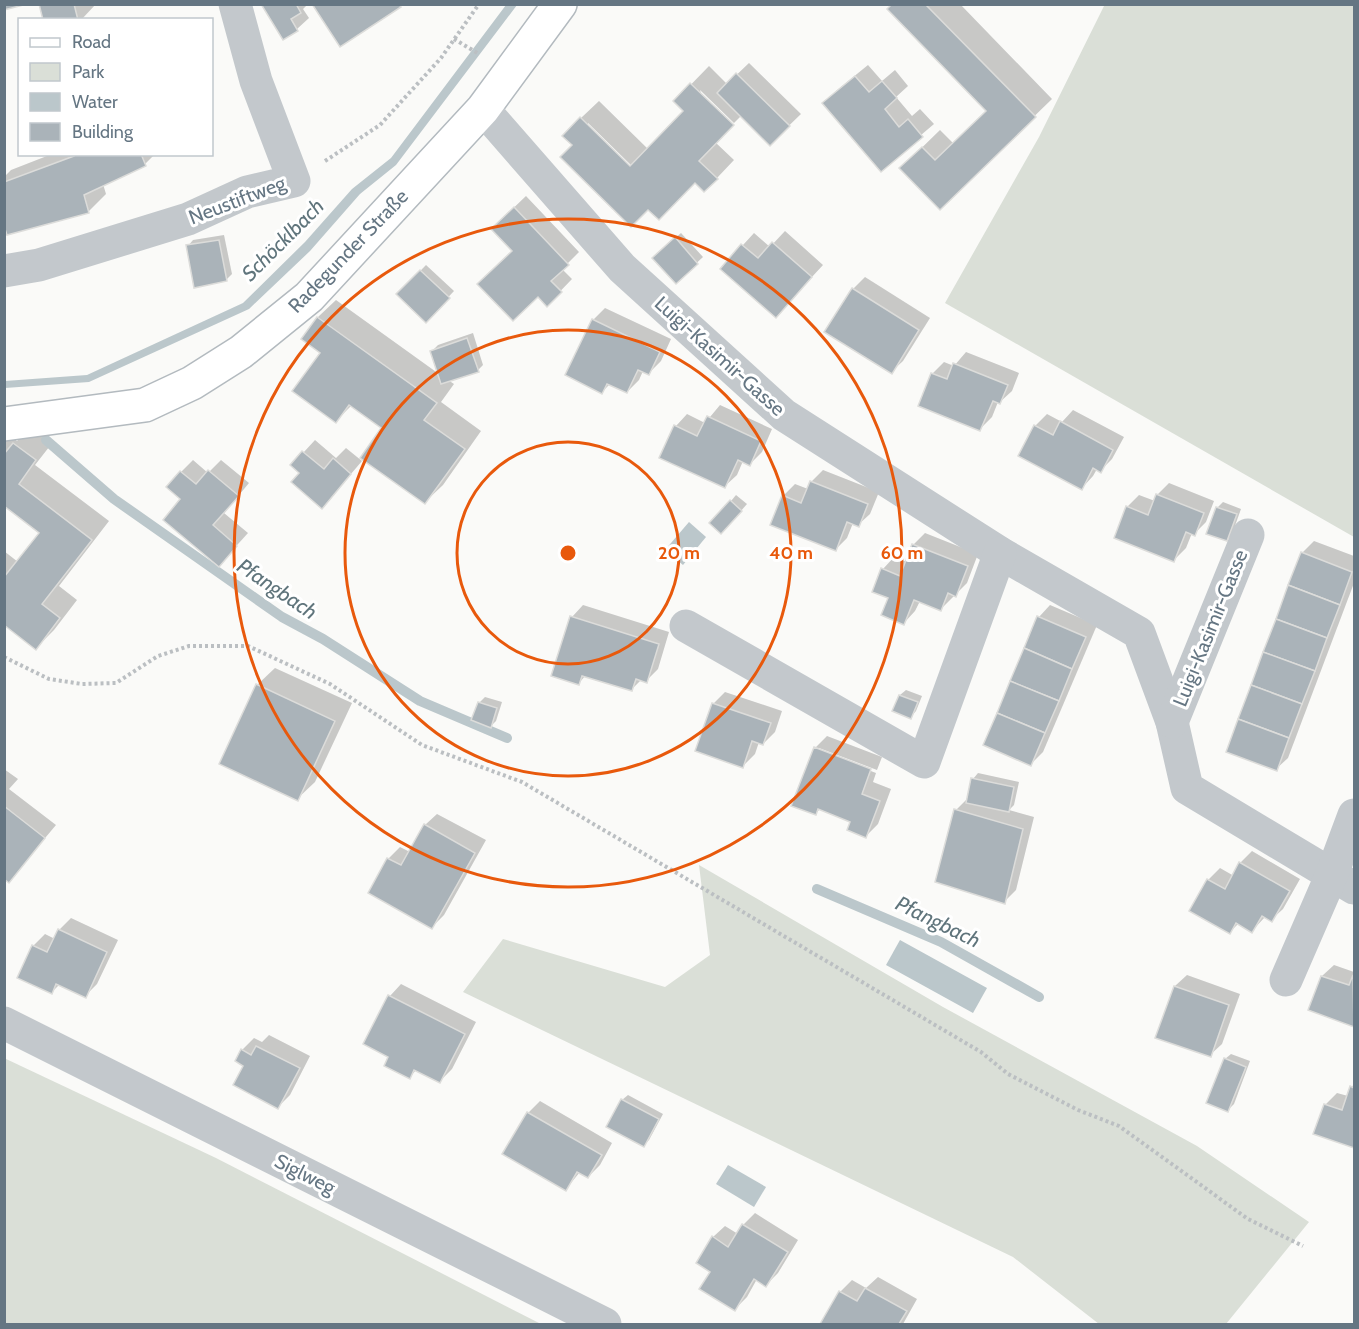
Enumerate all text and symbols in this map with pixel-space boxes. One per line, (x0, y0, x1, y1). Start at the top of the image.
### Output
legend (18, 18, 213, 156)
text: Road (72, 31, 111, 53)
text: Park (72, 61, 105, 83)
text: Water (72, 91, 118, 113)
text: Building (72, 121, 134, 143)
street label: Neustiftweg (185, 170, 290, 229)
street label: Radegunder Straße (283, 184, 413, 318)
water label: Schöcklbach (236, 193, 329, 286)
street label: Luigi-Kasimir-Gasse (650, 291, 790, 421)
text: 20 m (658, 542, 700, 564)
text: 40 m (769, 542, 813, 564)
text: 60 m (881, 542, 923, 564)
centre of rings (558, 543, 578, 563)
street label: Luigi-Kasimir-Gasse (1168, 546, 1252, 710)
water label: Pfangbach (233, 553, 322, 624)
water label: Pfangbach (892, 890, 985, 953)
street label: Siglweg (271, 1149, 340, 1200)

